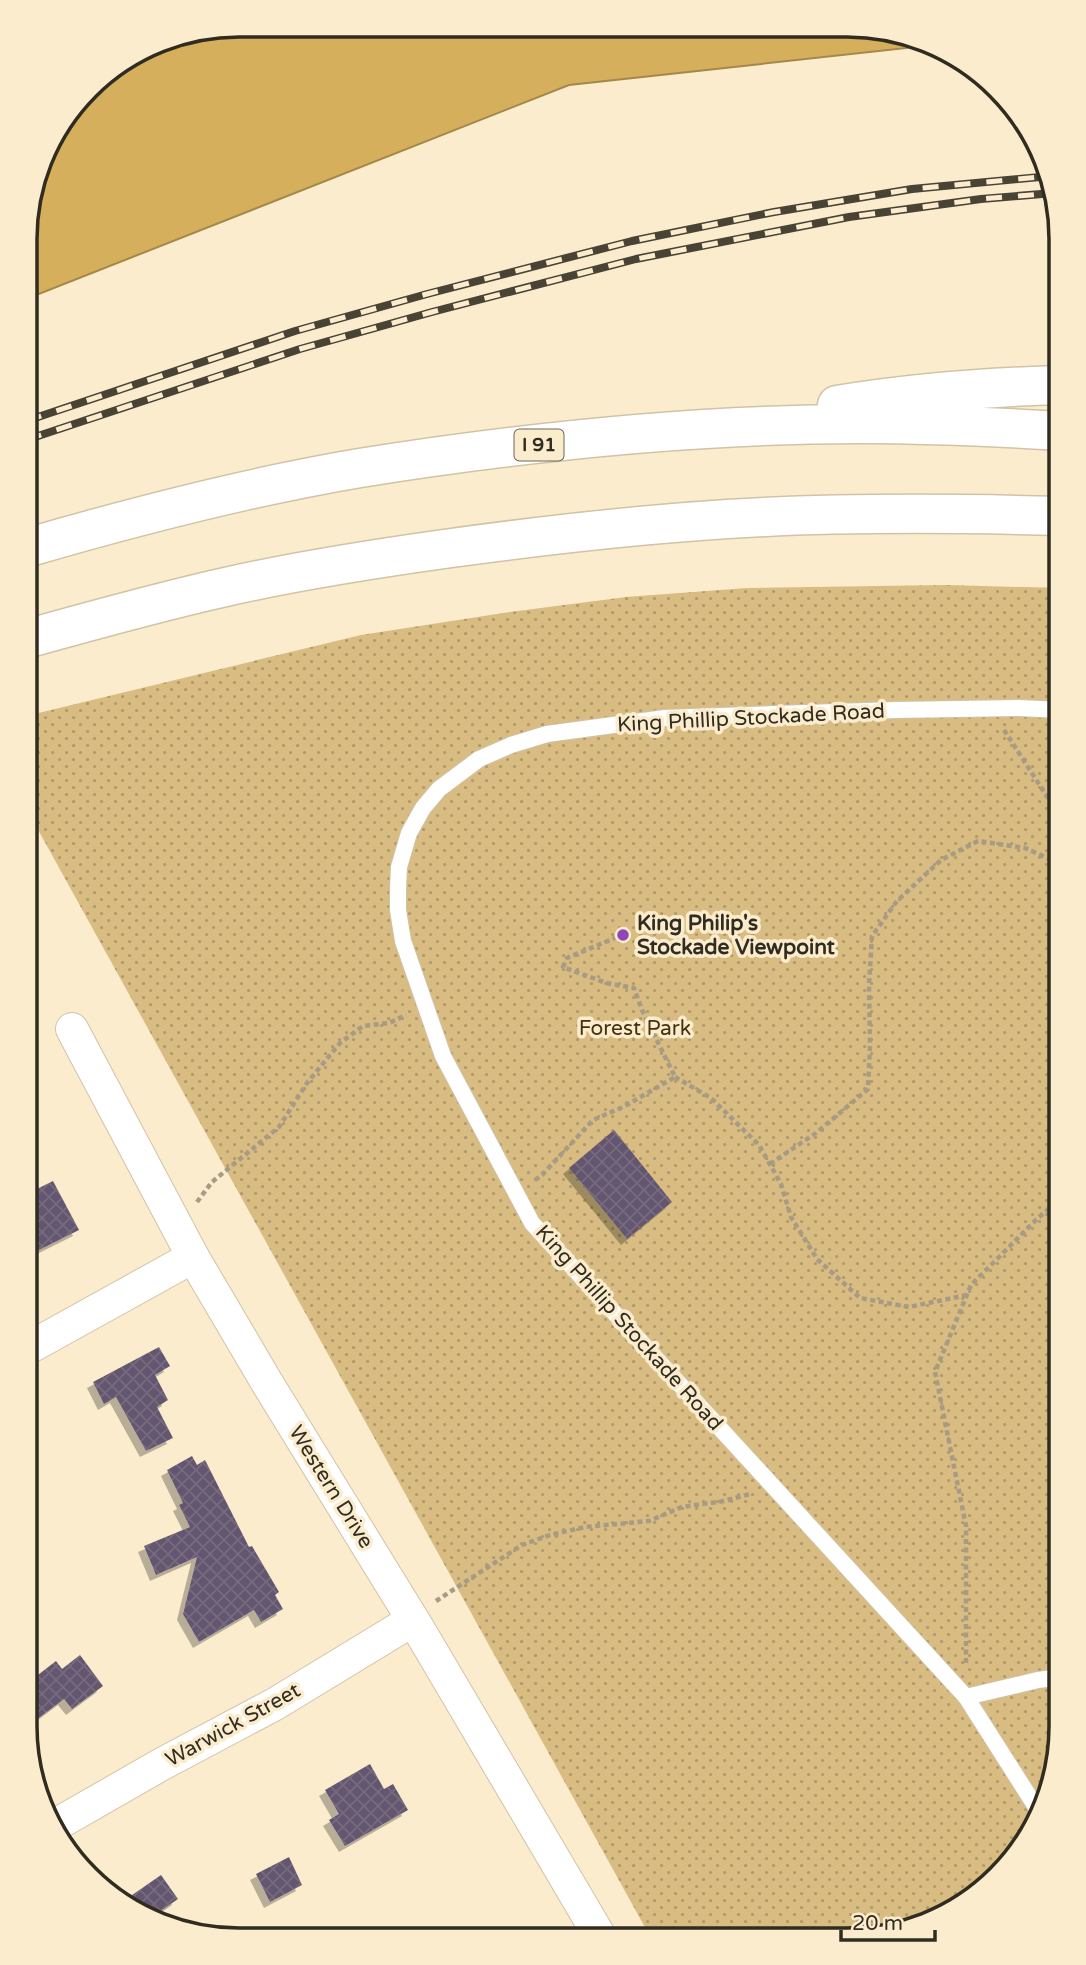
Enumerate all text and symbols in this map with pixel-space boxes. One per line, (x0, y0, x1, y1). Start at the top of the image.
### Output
road number: I 91 (514, 430, 564, 460)
street label: King Phillip Stockade Road (617, 699, 885, 737)
place label: King Philip's Stockade Viewpoint (637, 911, 835, 960)
marker: King Philip's Stockade Viewpoint (615, 927, 631, 943)
park label: Forest Park (579, 1016, 691, 1041)
street label: King Phillip Stockade Road (530, 1220, 728, 1436)
street label: Western Drive (283, 1421, 379, 1553)
street label: Warwick Street (161, 1678, 305, 1772)
scale bar (841, 1898, 936, 1942)
text: 20 m (852, 1911, 903, 1936)

